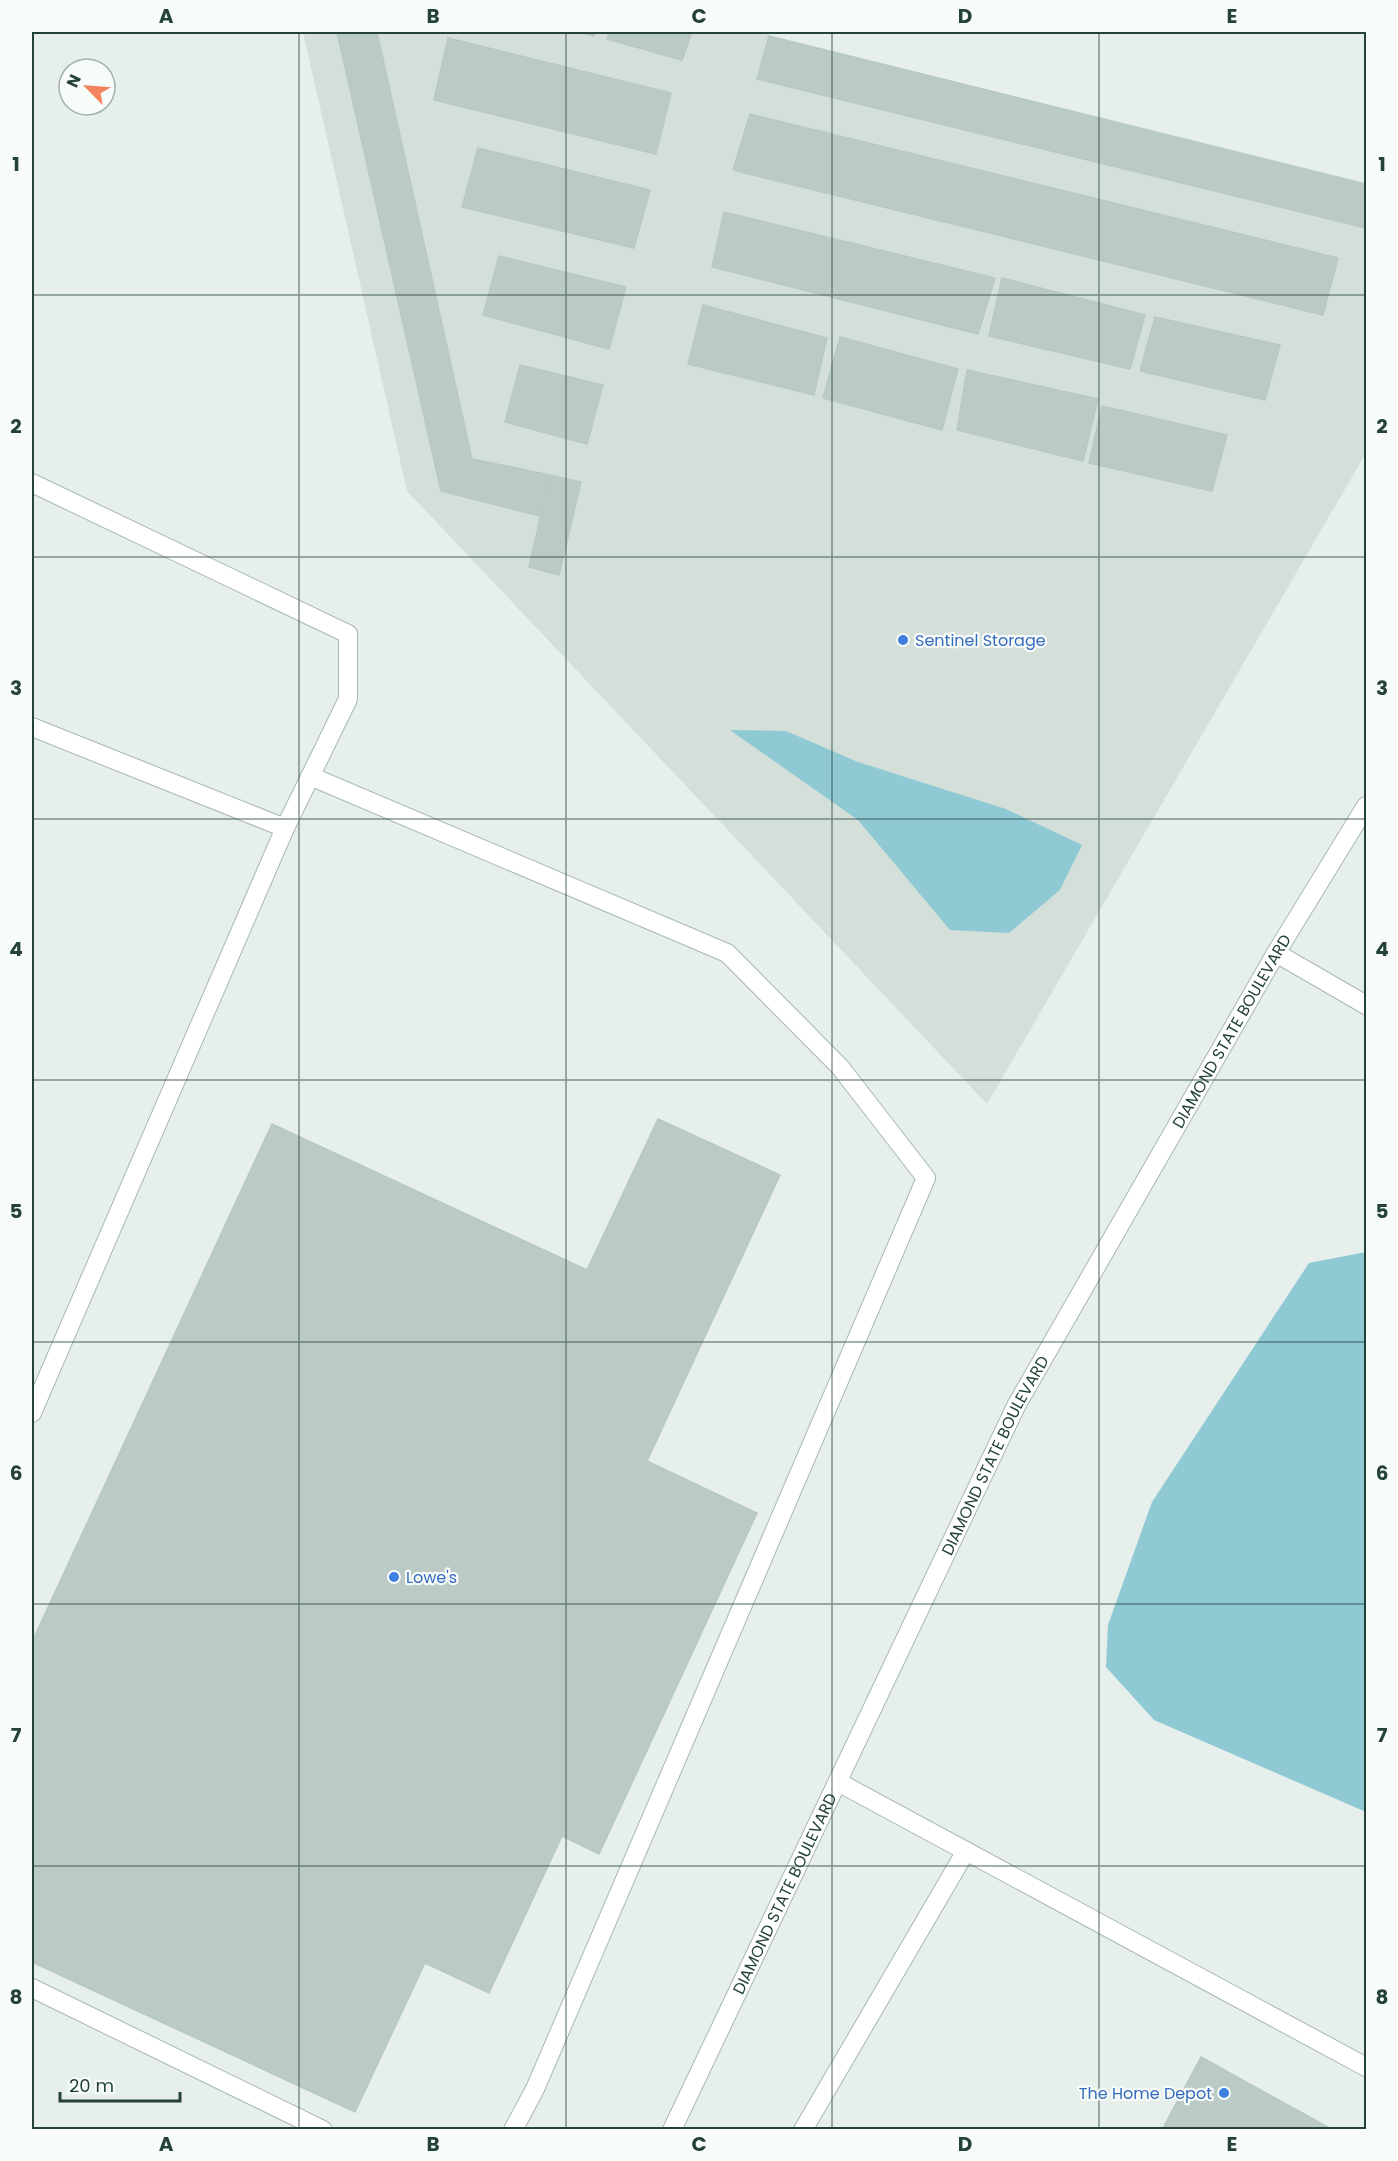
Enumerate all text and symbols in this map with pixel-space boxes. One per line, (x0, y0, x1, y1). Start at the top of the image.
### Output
text: A (159, 2, 174, 30)
text: B (426, 2, 440, 30)
text: C (691, 2, 707, 30)
text: D (958, 2, 972, 30)
text: E (1227, 2, 1237, 30)
north arrow (57, 57, 117, 117)
text: N (61, 71, 87, 91)
text: 1 (12, 150, 20, 178)
text: 1 (1378, 150, 1386, 178)
text: 2 (10, 412, 22, 440)
text: 2 (1376, 412, 1388, 440)
place label: Sentinel Storage (915, 629, 1046, 652)
marker: Sentinel Storage (896, 633, 910, 647)
text: 3 (10, 674, 22, 702)
text: 3 (1376, 674, 1388, 702)
street label: DIAMOND STATE BOULEVARD (1166, 930, 1296, 1132)
text: 4 (9, 935, 23, 963)
text: 4 (1375, 935, 1389, 963)
text: 5 (10, 1197, 23, 1225)
text: 5 (1376, 1197, 1389, 1225)
street label: DIAMOND STATE BOULEVARD (935, 1351, 1054, 1559)
text: 6 (10, 1459, 22, 1487)
text: 6 (1376, 1459, 1388, 1487)
place label: Lowe's (406, 1566, 457, 1589)
marker: Lowe's (387, 1570, 401, 1584)
text: 7 (11, 1721, 22, 1749)
text: 7 (1377, 1721, 1388, 1749)
street label: DIAMOND STATE BOULEVARD (727, 1789, 842, 1998)
text: 8 (10, 1983, 22, 2011)
text: 8 (1376, 1983, 1388, 2011)
scale bar (60, 2065, 180, 2103)
text: 20 m (69, 2073, 114, 2098)
place label: The Home Depot (1079, 2082, 1212, 2105)
marker: The Home Depot (1217, 2086, 1231, 2100)
text: A (159, 2130, 174, 2158)
text: B (426, 2130, 440, 2158)
text: C (691, 2130, 707, 2158)
text: D (958, 2130, 972, 2158)
text: E (1227, 2130, 1237, 2158)

